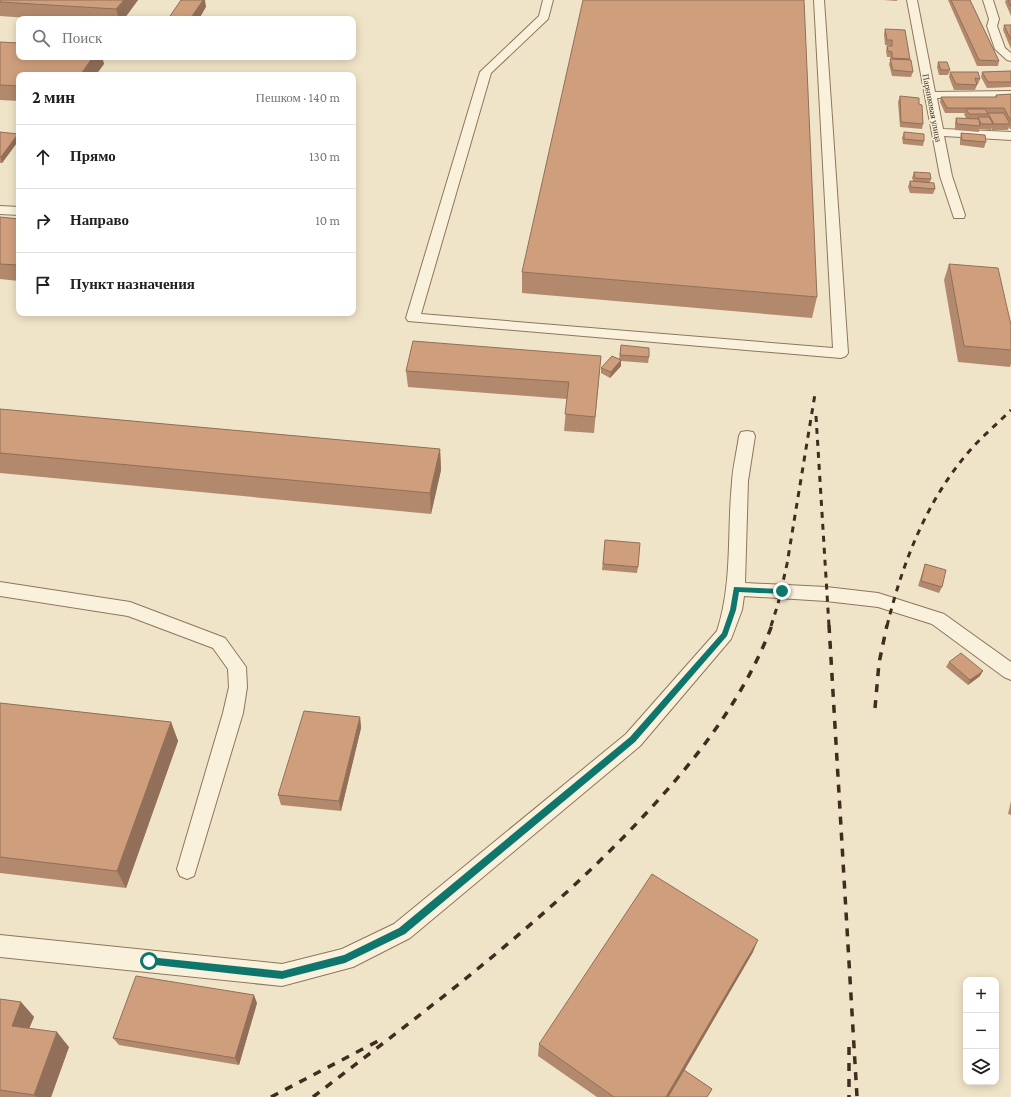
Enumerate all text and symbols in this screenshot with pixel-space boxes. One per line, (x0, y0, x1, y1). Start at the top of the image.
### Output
search box (16, 16, 356, 60)
icon: search (30, 27, 52, 49)
text: Поиск (62, 30, 102, 46)
street label: Парниковая улица (920, 73, 944, 143)
text: 2 мин (32, 88, 75, 107)
text: Пешком · 140 m (256, 90, 340, 105)
icon: ahead (32, 146, 54, 168)
text: Прямо (70, 148, 116, 164)
text: 130 m (309, 149, 340, 164)
icon: right (32, 210, 54, 232)
text: Направо (70, 212, 129, 228)
text: 10 m (315, 213, 340, 228)
icon: arrive (32, 274, 54, 296)
text: Пункт назначения (70, 276, 195, 292)
route end (773, 582, 791, 600)
route start (140, 952, 158, 970)
map controls (963, 977, 999, 1085)
button: + (963, 977, 999, 1013)
button: − (963, 1013, 999, 1049)
button: layers (963, 1049, 999, 1085)

